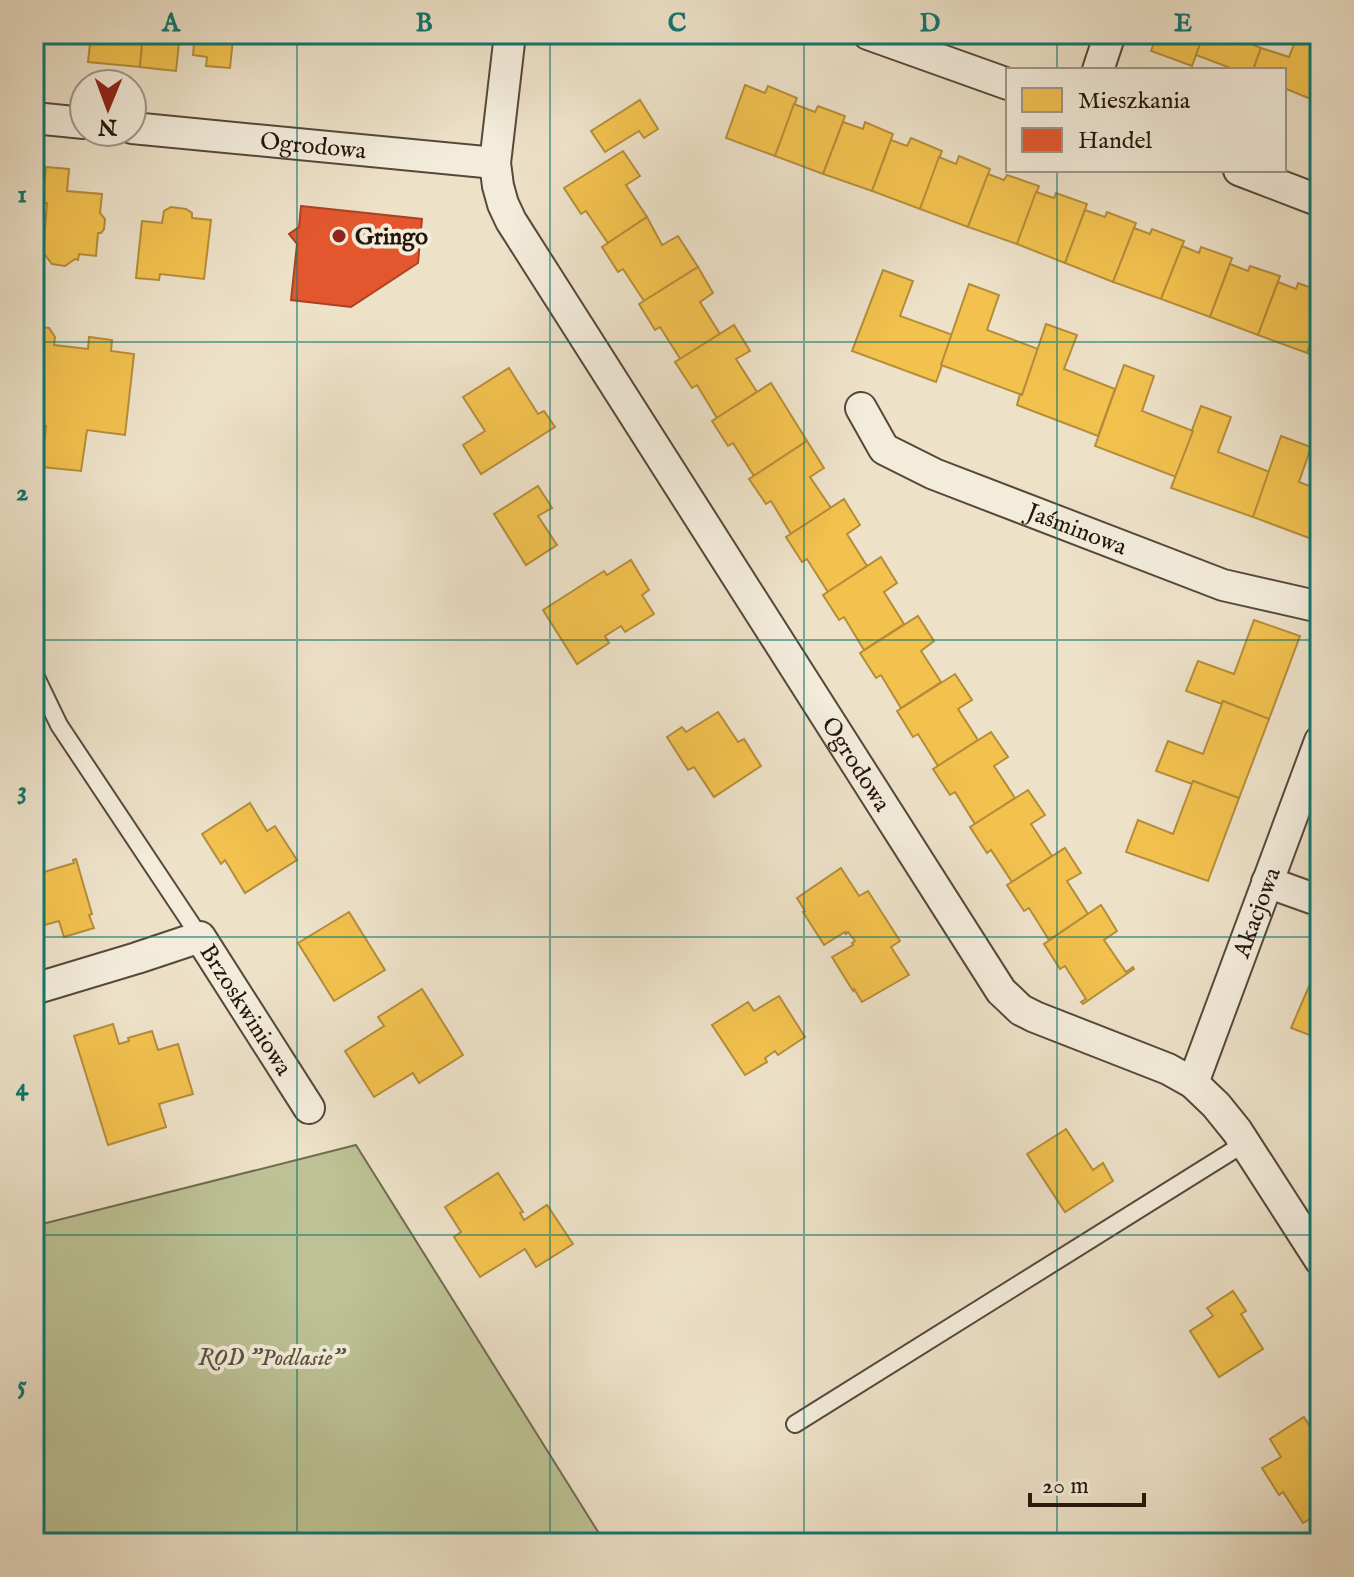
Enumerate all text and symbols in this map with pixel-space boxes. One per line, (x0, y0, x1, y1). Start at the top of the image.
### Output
text: A (161, 7, 181, 40)
text: B (415, 7, 433, 40)
text: C (668, 7, 687, 40)
text: D (920, 7, 941, 40)
text: E (1174, 7, 1192, 40)
north arrow (68, 68, 148, 148)
legend (1006, 68, 1286, 172)
text: Mieszkania (1078, 86, 1191, 117)
text: N (98, 112, 118, 140)
street label: Ogrodowa (259, 126, 368, 168)
text: Handel (1078, 126, 1153, 157)
text: 1 (17, 178, 27, 211)
place label: Gringo (355, 222, 428, 253)
marker: Gringo (330, 227, 348, 245)
text: 2 (16, 476, 28, 509)
street label: Jaśminowa (1019, 496, 1131, 564)
street label: Ogrodowa (814, 712, 897, 818)
text: 3 (17, 774, 27, 807)
street label: Akacjowa (1226, 863, 1289, 963)
street label: Brzoskwiniowa (192, 939, 299, 1082)
text: 4 (16, 1071, 30, 1104)
park label: ROD "Podlasie" (198, 1343, 346, 1374)
text: 5 (17, 1369, 27, 1402)
scale bar (1030, 1457, 1144, 1507)
text: 20 m (1042, 1471, 1089, 1502)

